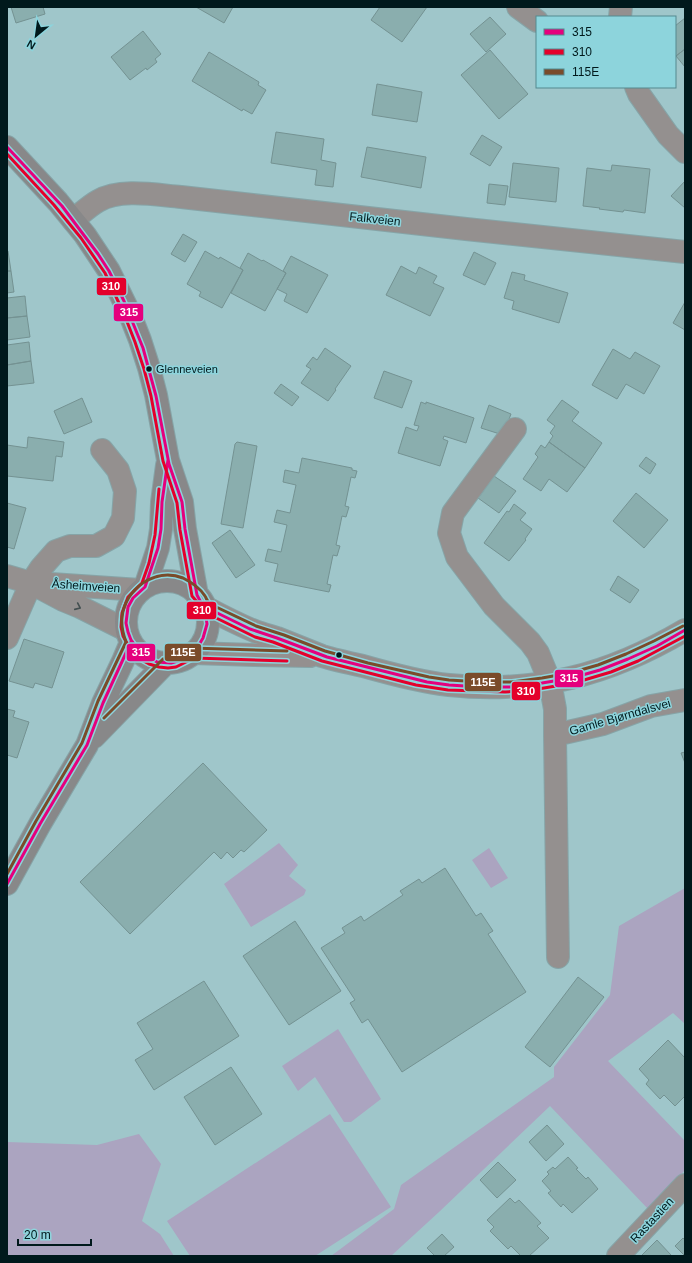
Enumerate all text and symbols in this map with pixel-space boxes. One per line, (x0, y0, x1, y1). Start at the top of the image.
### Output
north arrow (16, 16, 56, 56)
legend (536, 16, 676, 88)
text: 315 (572, 25, 592, 39)
text: N (25, 38, 38, 52)
text: 310 (572, 45, 592, 59)
text: 115E (572, 65, 599, 79)
street label: Falkveien (349, 209, 401, 229)
line badge: 310 (96, 277, 127, 296)
text: 310 (102, 280, 120, 292)
line badge: 315 (113, 303, 144, 322)
text: 315 (120, 306, 138, 318)
place label: Glenneveien (156, 363, 218, 375)
marker: Glenneveien (144, 364, 154, 374)
street label: Åsheimveien (51, 576, 121, 595)
line badge: 310 (186, 601, 217, 620)
one-way arrow (75, 602, 82, 610)
text: 310 (193, 604, 211, 616)
line badge: 315 (126, 643, 156, 662)
line badge: 115E (164, 643, 202, 662)
text: 315 (132, 646, 150, 658)
text: 115E (170, 646, 196, 658)
unlabelled marker (334, 650, 344, 660)
line badge: 315 (554, 669, 584, 688)
line badge: 115E (464, 672, 502, 692)
text: 315 (560, 672, 578, 684)
text: 115E (470, 676, 496, 688)
line badge: 310 (511, 681, 541, 701)
text: 310 (517, 685, 535, 697)
street label: Gamle Bjørndalsvei (568, 696, 672, 738)
street label: Rastastien (628, 1194, 676, 1246)
scale bar (18, 1221, 91, 1247)
text: 20 m (24, 1228, 51, 1242)

